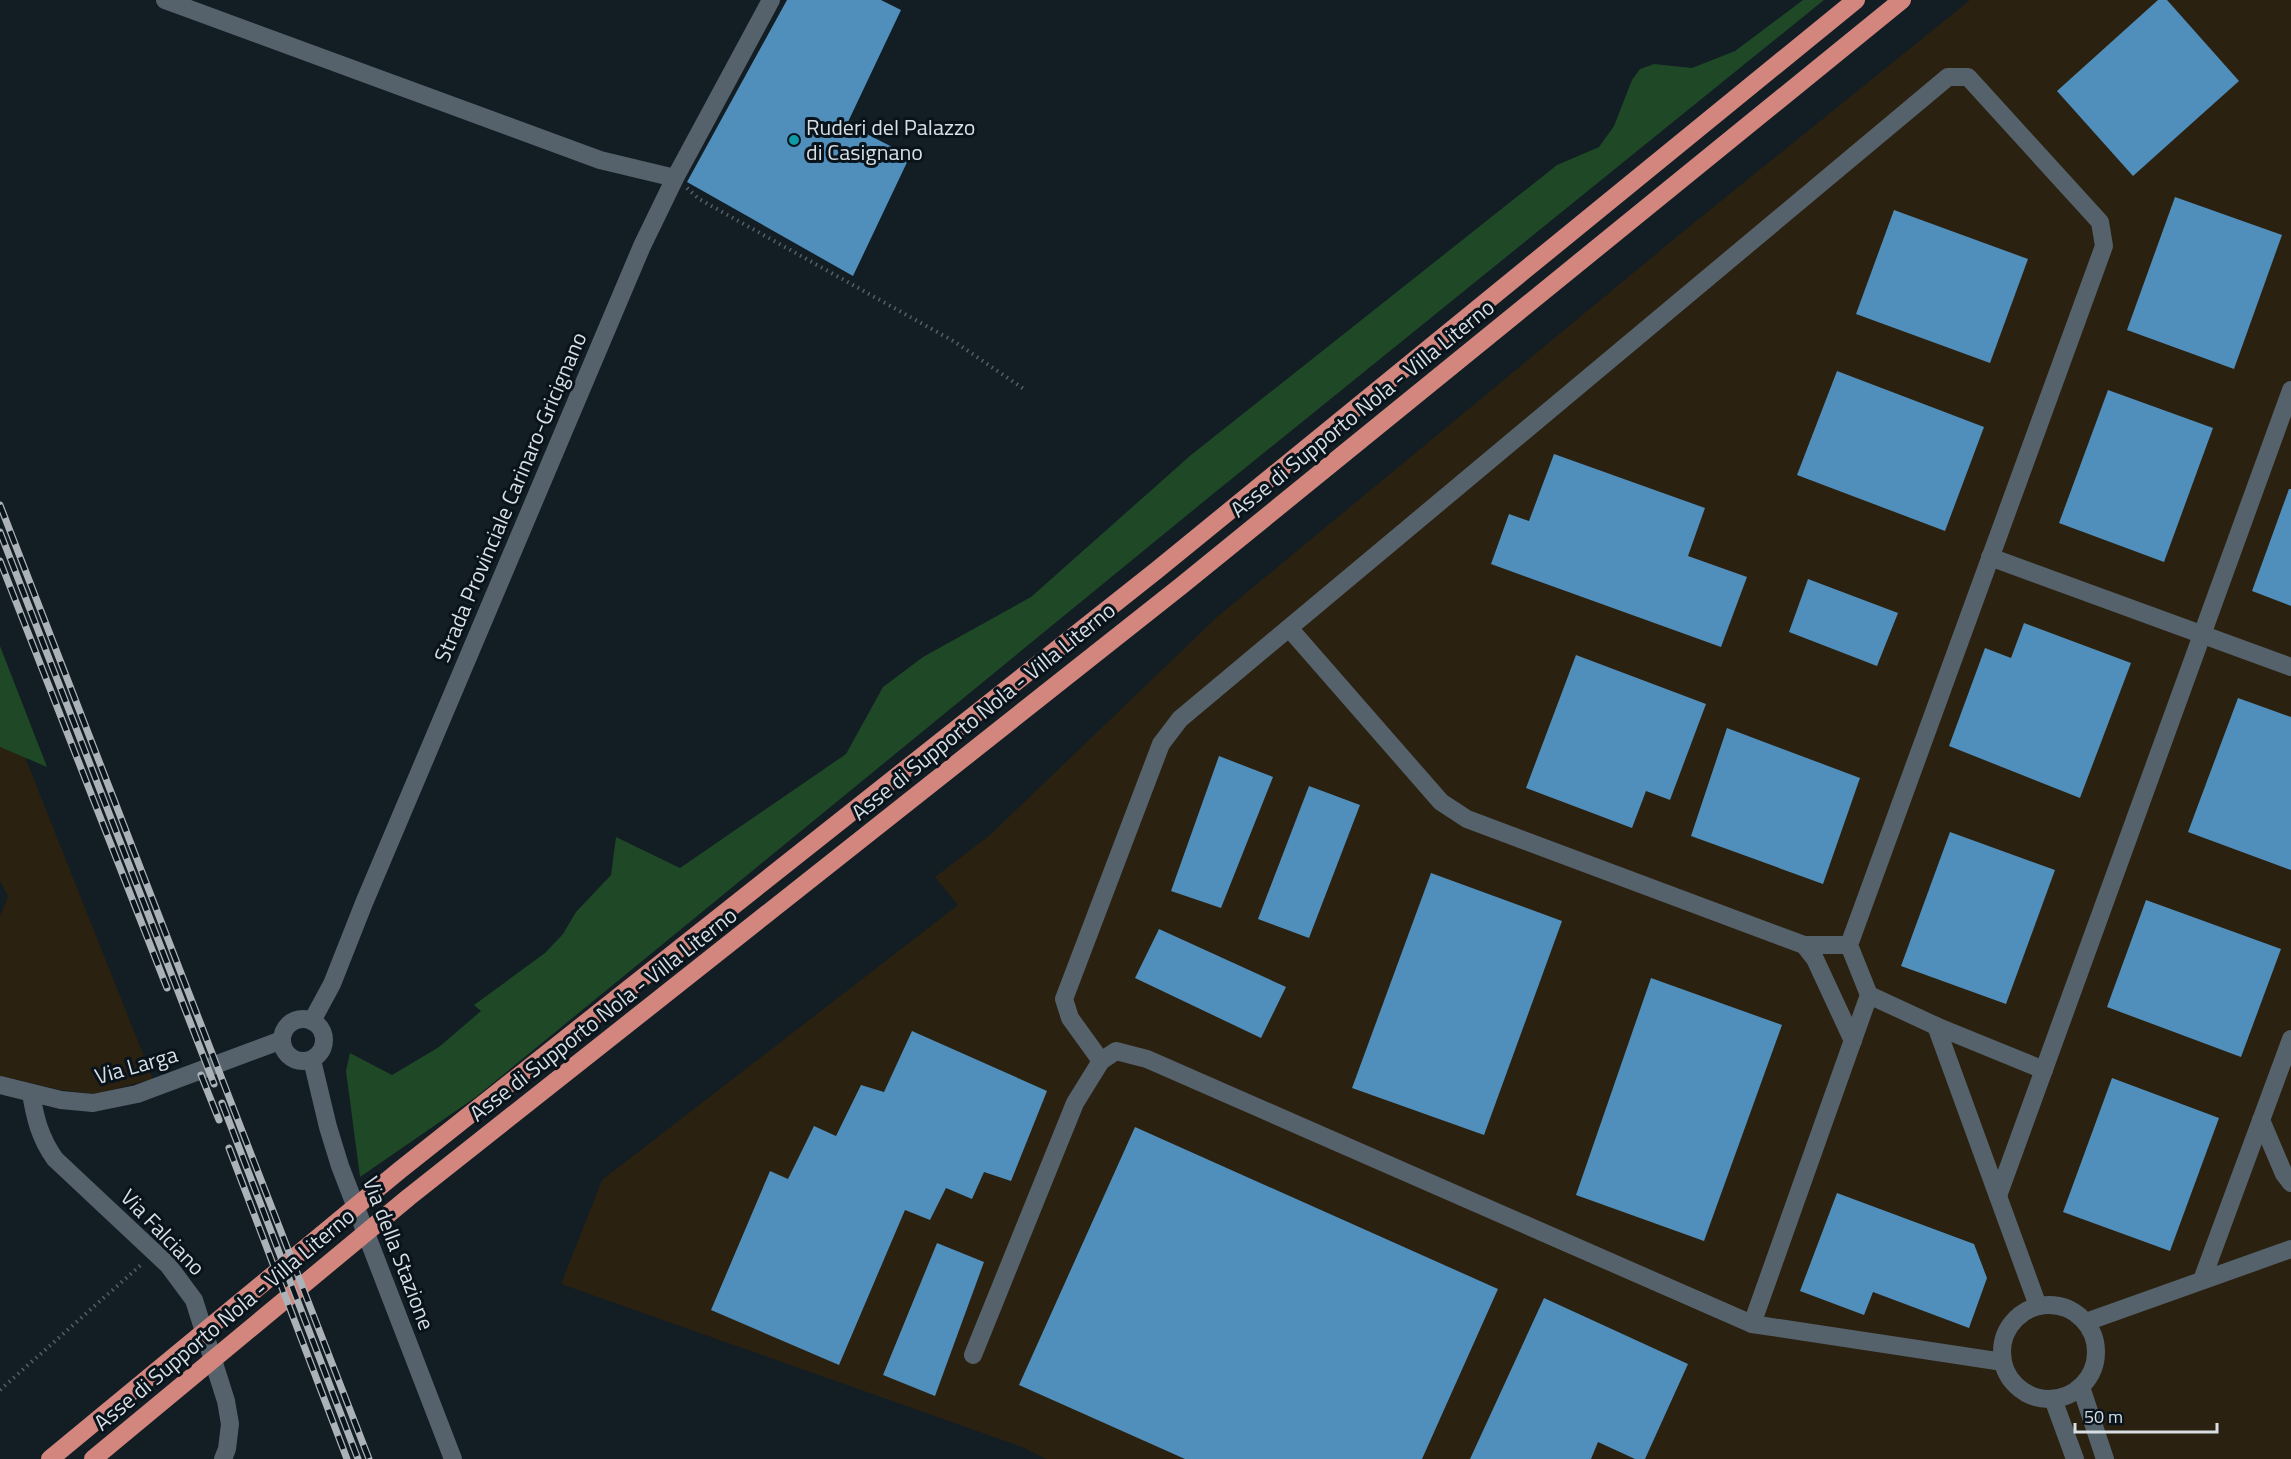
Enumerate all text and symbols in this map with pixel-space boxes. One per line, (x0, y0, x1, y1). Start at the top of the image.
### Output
place label: Ruderi del Palazzo di Casignano (806, 110, 976, 169)
marker: Ruderi del Palazzo di Casignano (787, 133, 801, 147)
street label: Asse di Supporto Nola - Villa Literno (1222, 290, 1502, 526)
street label: Strada Provinciale Carinaro-Gricignano (425, 327, 595, 667)
street label: Asse di Supporto Nola - Villa Literno (843, 593, 1123, 829)
street label: Asse di Supporto Nola - Villa Literno (462, 898, 744, 1130)
street label: Via Larga (91, 1037, 181, 1093)
street label: Via della Stazione (354, 1171, 444, 1335)
street label: Via Falciano (113, 1181, 213, 1283)
street label: Asse di Supporto Nola - Villa Literno (86, 1199, 362, 1439)
scale bar (2075, 1396, 2218, 1434)
text: 50 m (2084, 1403, 2123, 1430)

